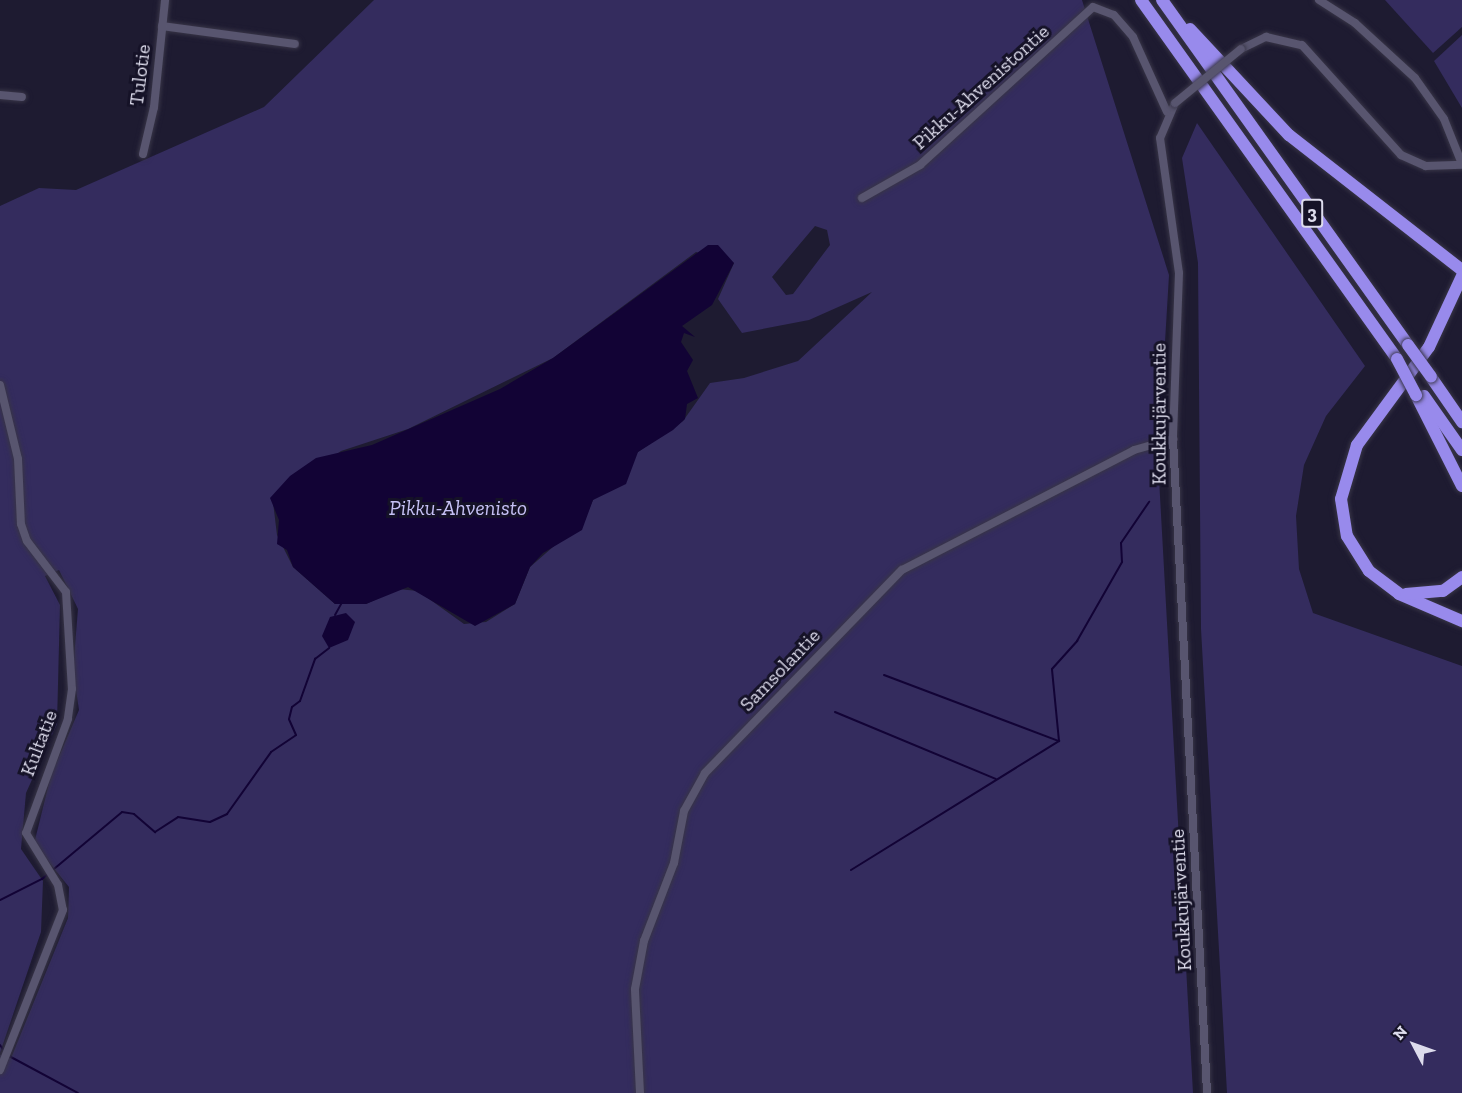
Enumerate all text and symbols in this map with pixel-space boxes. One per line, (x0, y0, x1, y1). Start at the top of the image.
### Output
street label: Pikku-Ahvenistontie (908, 19, 1054, 155)
street label: Tulotie (124, 43, 156, 107)
road number: 3 (1300, 198, 1324, 228)
street label: Koukkujärventie (1147, 343, 1171, 485)
water label: Pikku-Ahvenisto (389, 495, 527, 521)
street label: Samsolantie (735, 624, 825, 716)
street label: Kultatie (15, 707, 63, 779)
street label: Koukkujärventie (1165, 828, 1197, 972)
north arrow (1384, 1015, 1444, 1075)
text: N (1389, 1022, 1411, 1044)

